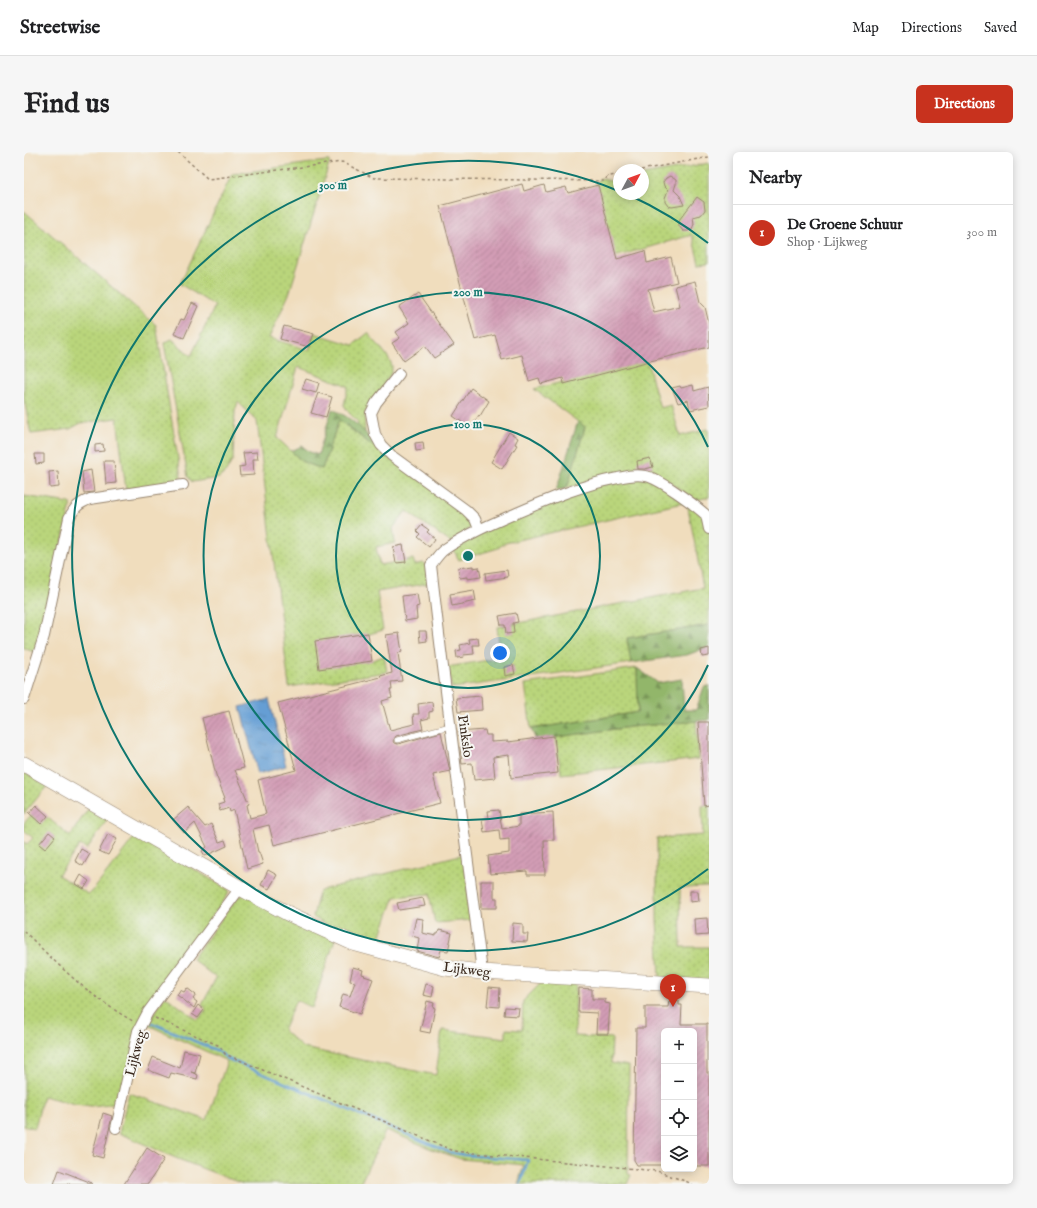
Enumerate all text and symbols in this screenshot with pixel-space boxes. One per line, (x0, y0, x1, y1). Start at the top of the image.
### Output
text: Streetwise (20, 16, 100, 40)
text: Map (852, 19, 879, 37)
text: Directions (901, 19, 962, 37)
text: Saved (984, 19, 1017, 37)
button: Directions (916, 85, 1013, 123)
text: Find us (24, 87, 110, 122)
north arrow (613, 164, 649, 200)
text: Nearby (749, 168, 802, 189)
text: 300 m (319, 178, 348, 193)
text: De Groene Schuur (787, 215, 903, 234)
text: 1 (760, 224, 764, 241)
text: 300 m (966, 224, 997, 241)
text: Shop · Lijkweg (787, 234, 867, 251)
text: 200 m (453, 285, 483, 300)
text: 100 m (454, 417, 483, 432)
centre of rings (461, 549, 475, 563)
your location (490, 643, 510, 663)
street label: Pinkslo (453, 714, 477, 759)
street label: Lijkweg (442, 958, 492, 982)
pin: 1 (660, 974, 686, 1007)
street label: Lijkweg (121, 1028, 151, 1079)
map controls (661, 1028, 697, 1172)
button: + (661, 1028, 697, 1064)
button: − (661, 1064, 697, 1100)
button: locate (661, 1100, 697, 1136)
button: layers (661, 1136, 697, 1172)

